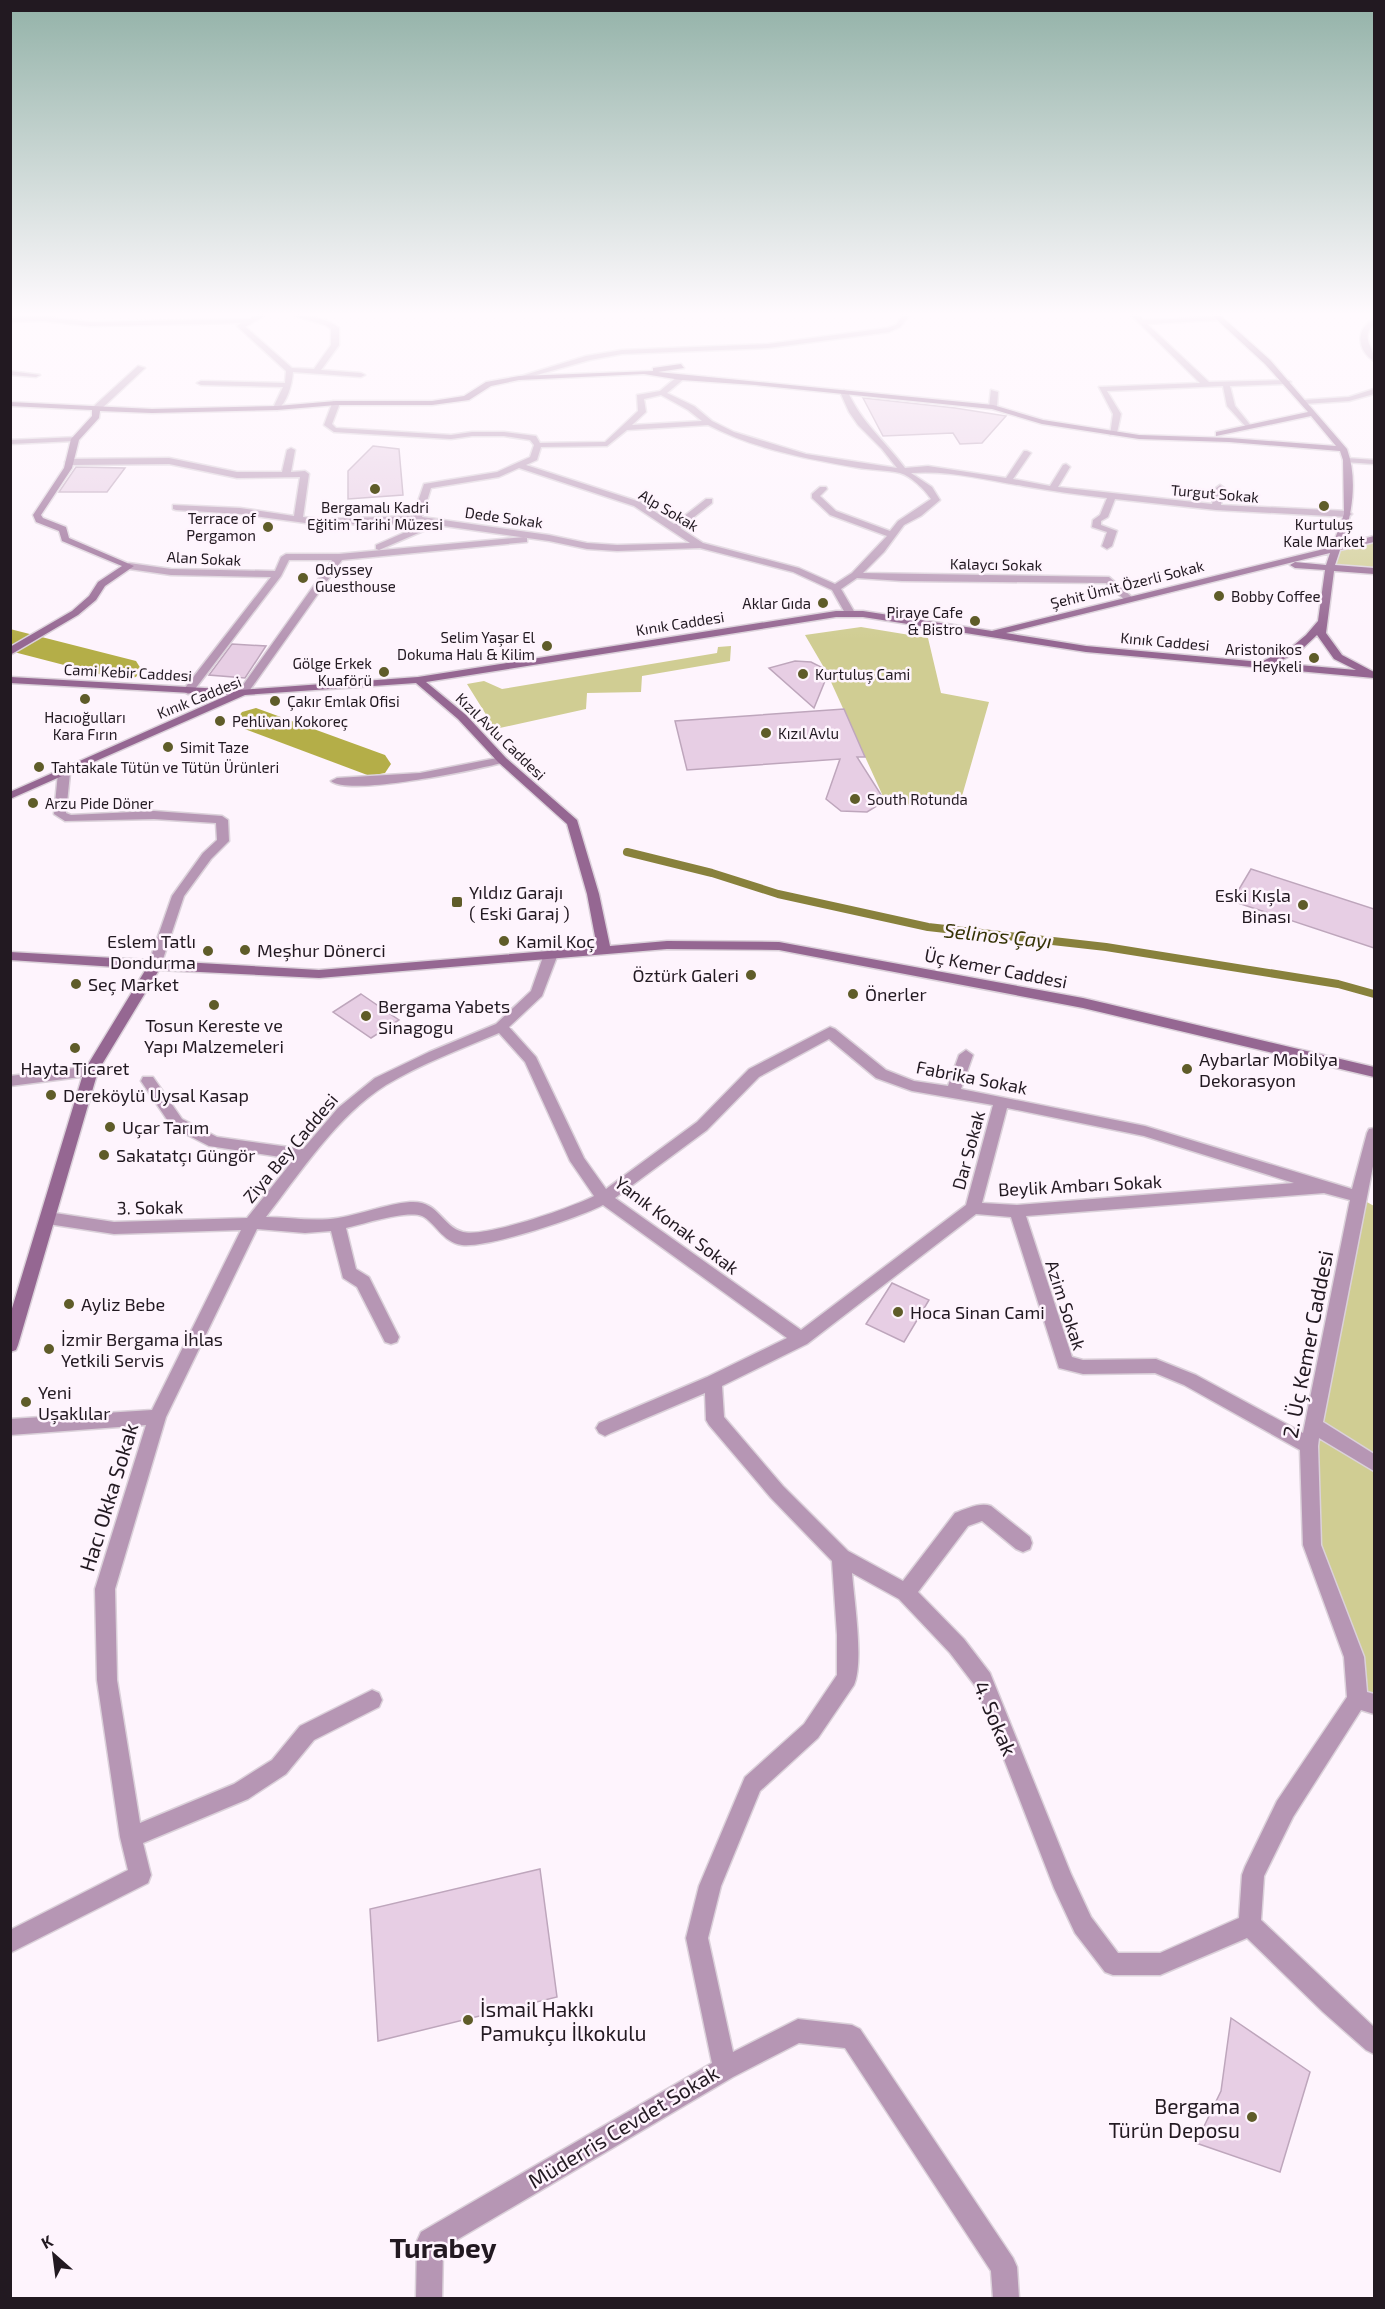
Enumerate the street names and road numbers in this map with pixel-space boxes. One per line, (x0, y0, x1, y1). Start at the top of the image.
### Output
street label: Turgut Sokak (1170, 480, 1260, 506)
street label: Alp Sokak (636, 485, 702, 535)
street label: Dede Sokak (464, 503, 544, 531)
street label: Alan Sokak (166, 547, 242, 569)
street label: Kalaycı Sokak (950, 554, 1043, 574)
street label: Şehit Ümit Özerli Sokak (1048, 556, 1206, 613)
street label: Kınık Caddesi (635, 607, 725, 639)
street label: Kınık Caddesi (1120, 628, 1210, 654)
street label: Cami Kebir Caddesi (63, 660, 193, 684)
street label: Kınık Caddesi (154, 672, 244, 722)
street label: Kızıl Avlu Caddesi (452, 689, 550, 783)
street label: Üç Kemer Caddesi (922, 943, 1069, 994)
street label: Fabrika Sokak (915, 1055, 1029, 1099)
street label: Ziya Bey Caddesi (238, 1089, 342, 1207)
street label: Dar Sokak (947, 1108, 989, 1192)
street label: Beylik Ambarı Sokak (998, 1170, 1162, 1200)
street label: Yanık Konak Sokak (611, 1171, 743, 1279)
street label: 3. Sokak (116, 1195, 184, 1219)
street label: 2. Üç Kemer Caddesi (1277, 1248, 1339, 1440)
street label: Azim Sokak (1041, 1257, 1091, 1353)
street label: Hacı Okka Sokak (74, 1419, 143, 1574)
street label: 4. Sokak (969, 1677, 1023, 1760)
street label: Müderris Cevdet Sokak (523, 2059, 723, 2193)

